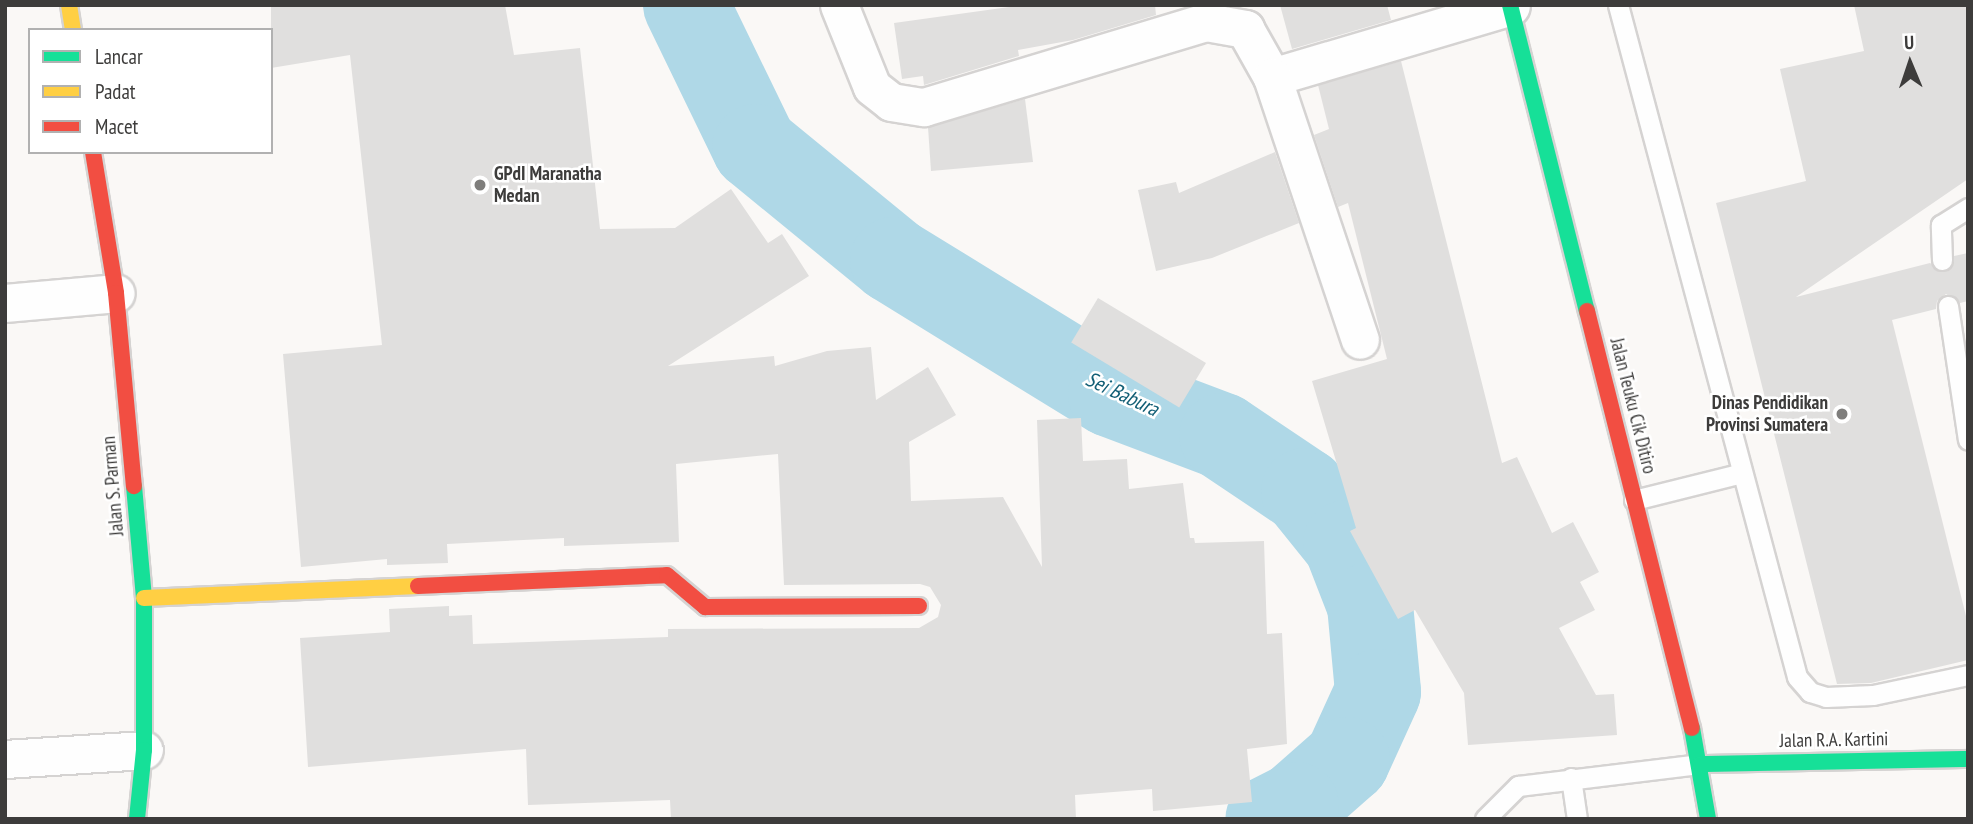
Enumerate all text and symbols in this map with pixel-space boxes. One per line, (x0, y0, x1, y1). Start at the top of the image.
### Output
legend (28, 28, 273, 154)
north arrow (1875, 28, 1945, 98)
text: U (1904, 30, 1915, 54)
text: Lancar (95, 43, 143, 70)
text: Padat (95, 78, 136, 105)
text: Macet (95, 113, 138, 140)
place label: GPdI Maranatha Medan (494, 163, 602, 207)
marker: GPdI Maranatha Medan (472, 177, 488, 193)
street label: Jalan Teuku Cik Ditiro (1605, 335, 1661, 477)
water label: Sei Babura (1082, 366, 1162, 422)
place label: Dinas Pendidikan Provinsi Sumatera (1706, 392, 1828, 436)
marker: Dinas Pendidikan Provinsi Sumatera (1834, 406, 1850, 422)
street label: Jalan S. Parman (97, 435, 129, 537)
street label: Jalan R.A. Kartini (1779, 728, 1889, 752)

